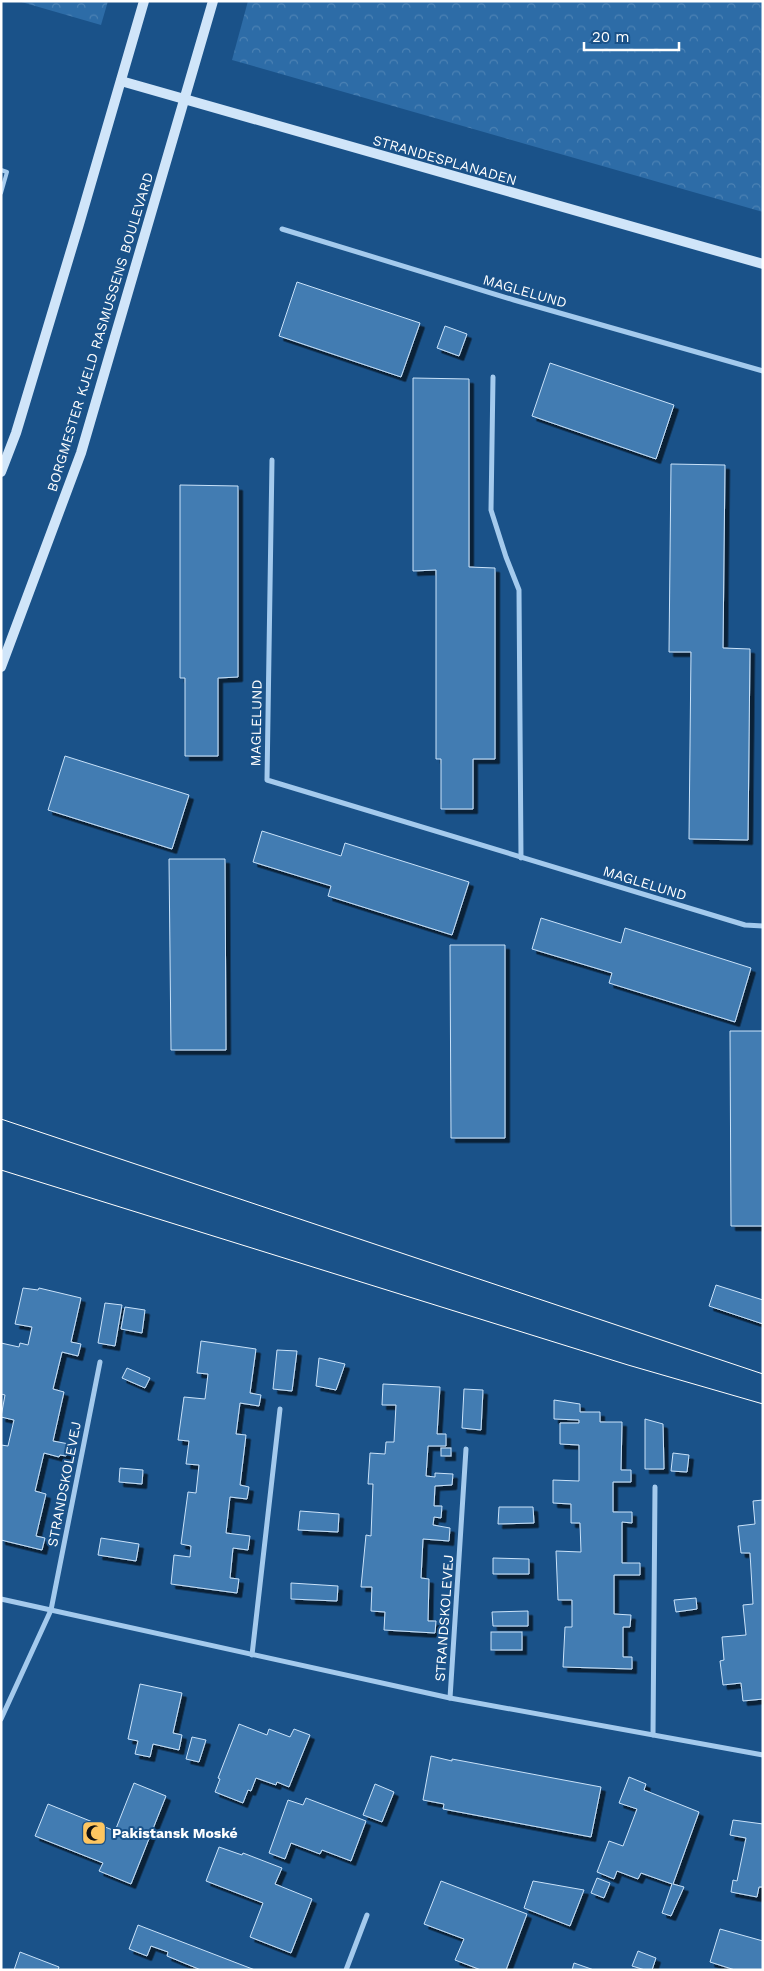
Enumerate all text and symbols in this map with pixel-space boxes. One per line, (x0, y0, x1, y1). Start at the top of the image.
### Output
scale bar (584, 20, 679, 52)
text: 20 m (592, 28, 630, 46)
street label: STRANDESPLANADEN (371, 132, 519, 188)
street label: BORGMESTER KJELD RASMUSSENS BOULEVARD (44, 170, 156, 494)
street label: MAGLELUND (481, 271, 569, 311)
street label: MAGLELUND (247, 679, 265, 767)
street label: MAGLELUND (601, 863, 689, 903)
street label: STRANDSKOLEVEJ (44, 1420, 84, 1548)
street label: STRANDSKOLEVEJ (432, 1554, 456, 1682)
mosque icon: Pakistansk Moské (81, 1820, 107, 1846)
place label: Pakistansk Moské (112, 1825, 238, 1841)

